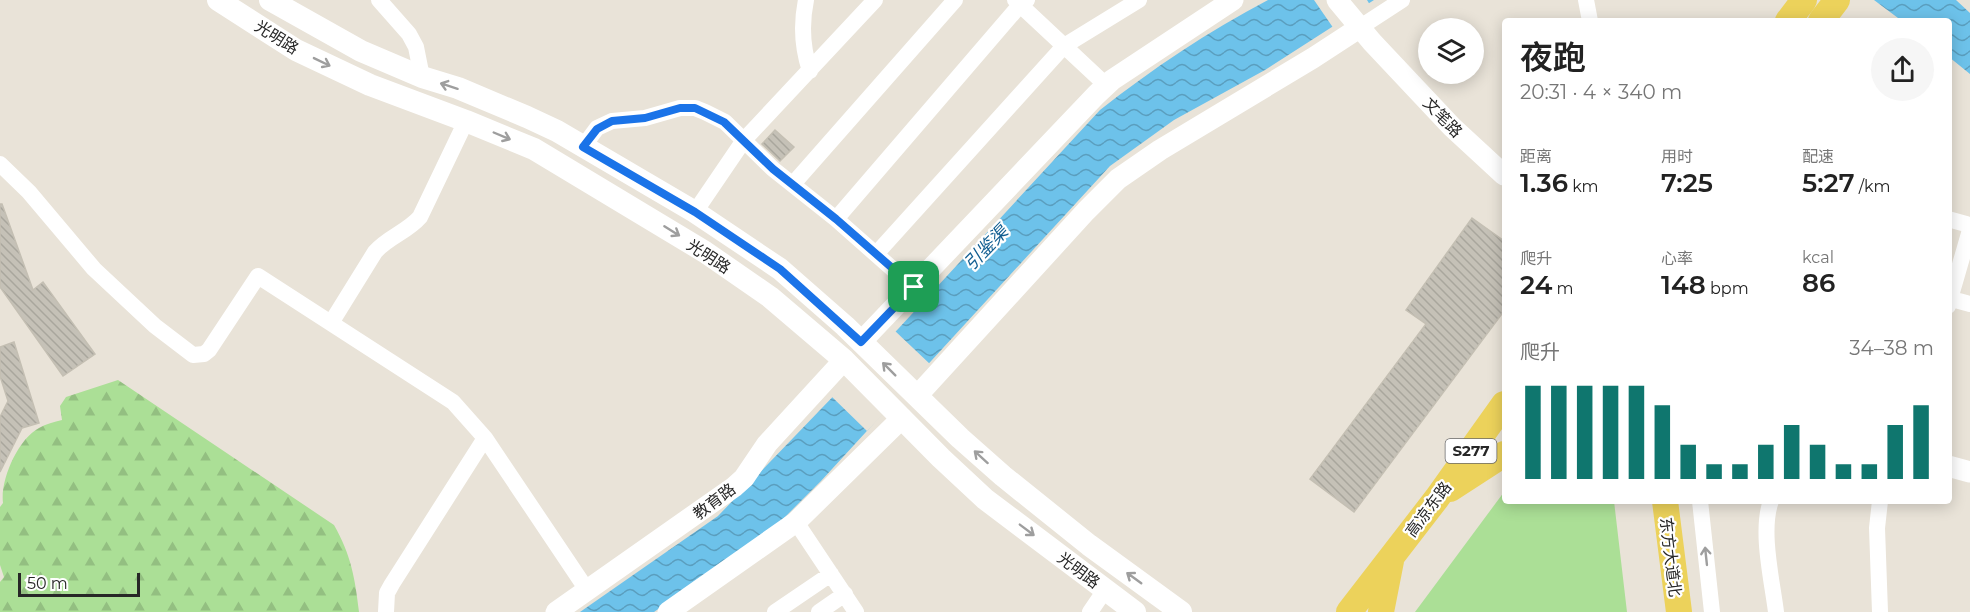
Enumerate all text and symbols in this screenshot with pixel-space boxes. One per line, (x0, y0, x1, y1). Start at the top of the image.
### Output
street label: 光明路 (251, 17, 302, 58)
map controls (1418, 18, 1484, 84)
button: layers (1418, 18, 1484, 84)
text: 夜跑 (1520, 37, 1586, 77)
button: share (1871, 38, 1934, 101)
one-way arrow (312, 57, 330, 69)
one-way arrow (440, 79, 459, 90)
text: 20:31 · 4 × 340 m (1520, 80, 1682, 104)
street label: 文笔路 (1419, 93, 1466, 141)
one-way arrow (493, 131, 511, 142)
text: 距离 (1520, 147, 1552, 166)
text: 用时 (1661, 147, 1693, 166)
text: 配速 (1802, 147, 1834, 166)
text: 1.36 (1520, 167, 1568, 199)
text: 7:25 (1661, 167, 1713, 199)
text: 5:27 (1802, 167, 1854, 199)
text: km (1568, 177, 1599, 196)
text: /km (1854, 177, 1891, 196)
water label: 引鉴渠 (959, 219, 1015, 275)
one-way arrow (663, 226, 680, 238)
street label: 光明路 (683, 235, 734, 277)
text: kcal (1802, 248, 1834, 267)
text: 爬升 (1520, 249, 1552, 268)
text: 心率 (1661, 249, 1693, 268)
pin (888, 261, 939, 312)
text: 86 (1802, 267, 1835, 299)
text: 24 (1520, 269, 1552, 301)
text: 148 (1661, 269, 1706, 301)
icon: arrive (897, 270, 930, 303)
text: m (1552, 279, 1574, 298)
text: bpm (1706, 279, 1749, 298)
text: 34–38 m (1849, 336, 1934, 360)
text: 爬升 (1520, 340, 1560, 364)
one-way arrow (881, 361, 896, 376)
road number: S277 (1446, 439, 1496, 463)
one-way arrow (974, 450, 989, 464)
street label: 高凉东路 (1402, 478, 1455, 541)
street label: 教育路 (689, 479, 739, 523)
street label: 东方大道北 (1656, 516, 1685, 598)
one-way arrow (1018, 524, 1034, 537)
one-way arrow (1700, 547, 1711, 567)
street label: 光明路 (1054, 548, 1104, 592)
scale bar (18, 570, 140, 598)
one-way arrow (1127, 571, 1143, 584)
text: 50 m (27, 574, 68, 593)

